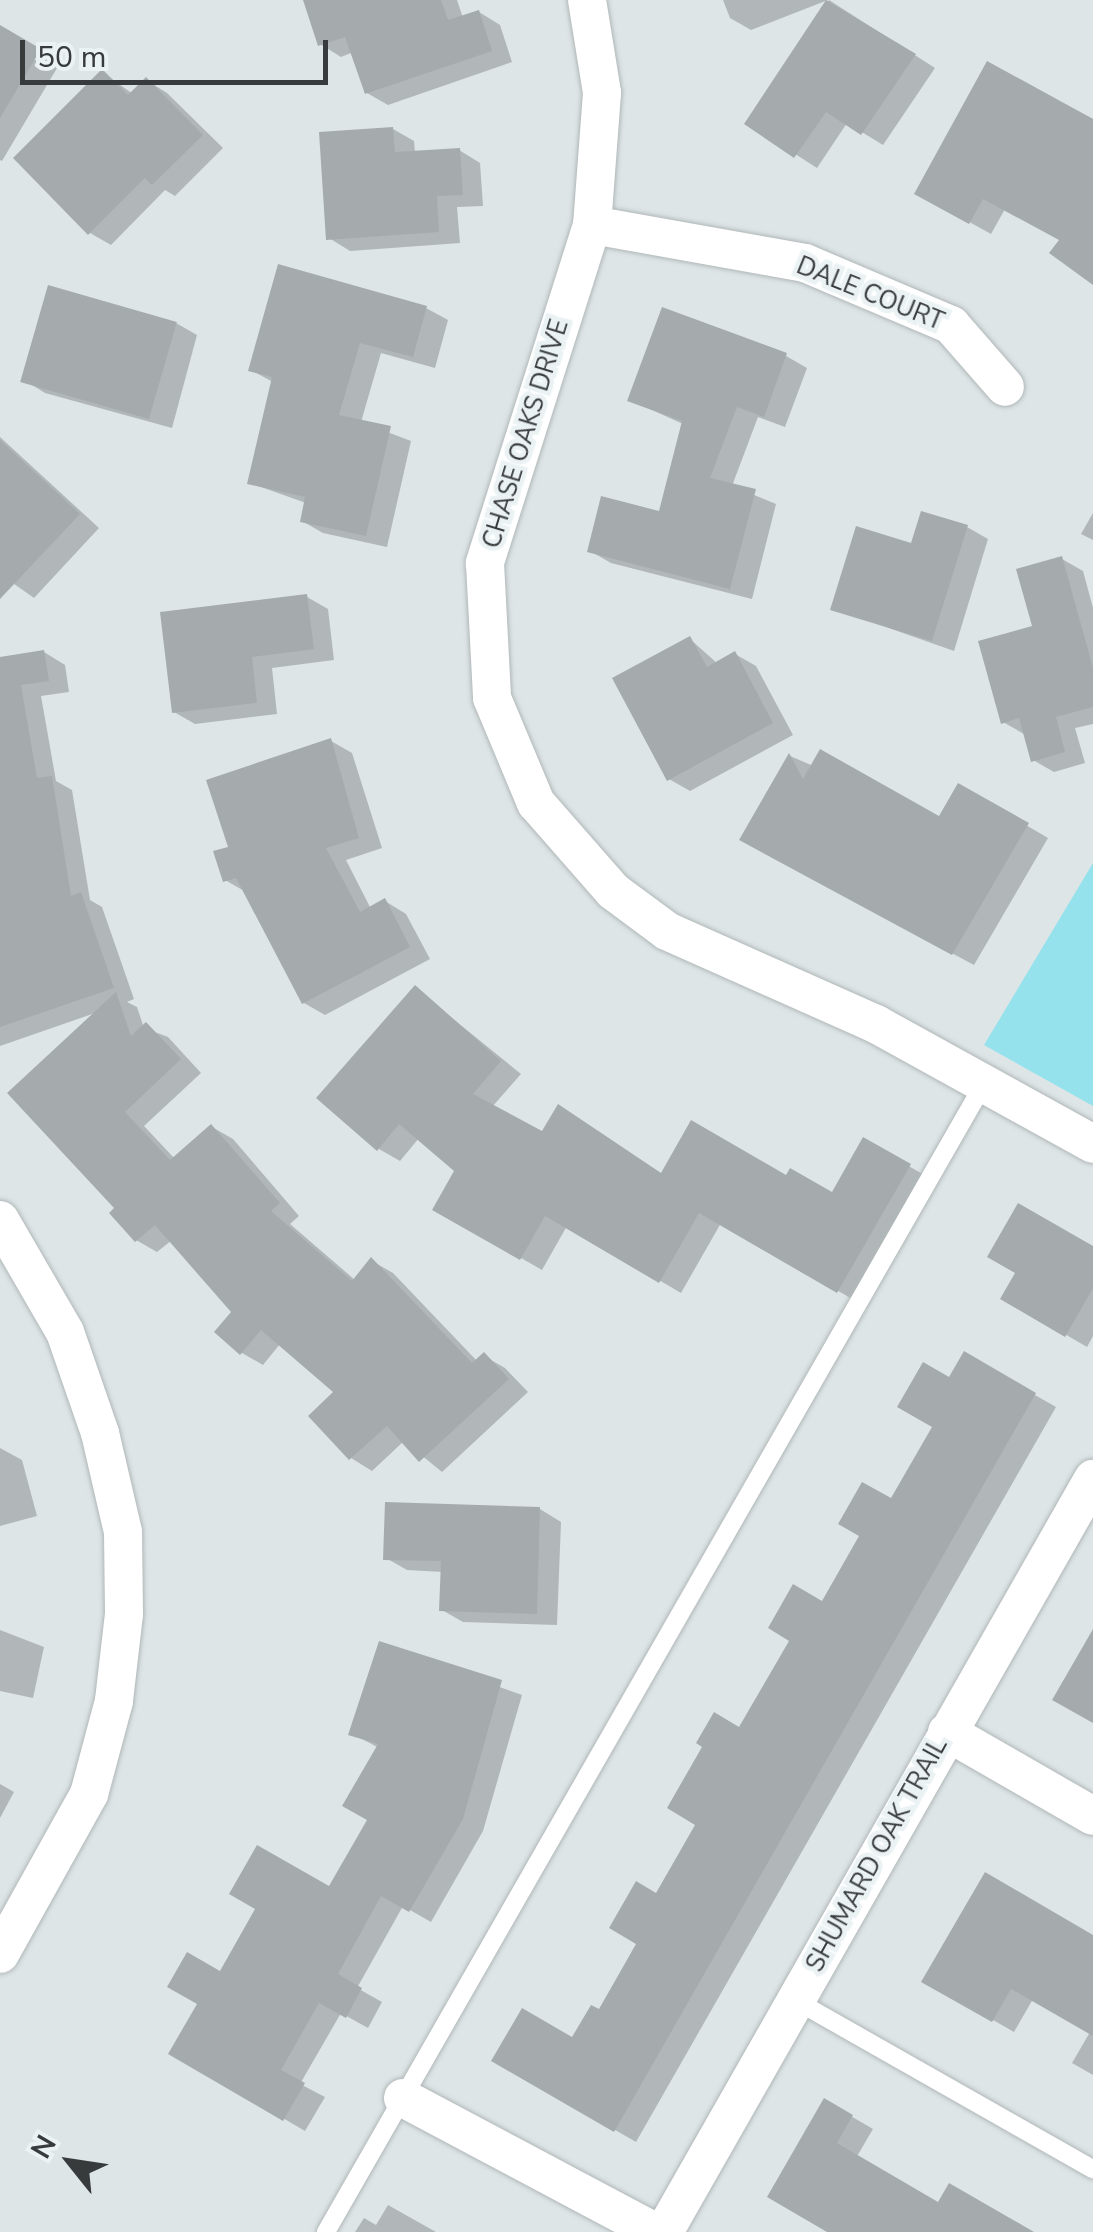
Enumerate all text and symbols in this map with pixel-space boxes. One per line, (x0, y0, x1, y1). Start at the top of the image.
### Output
scale bar (25, 20, 332, 82)
text: 50 m (37, 37, 106, 78)
street label: DALE COURT (792, 251, 948, 337)
street label: CHASE OAKS DRIVE (477, 316, 575, 552)
street label: SHUMARD OAK TRAIL (800, 1733, 954, 1977)
north arrow (20, 2112, 120, 2212)
text: N (22, 2128, 66, 2166)

